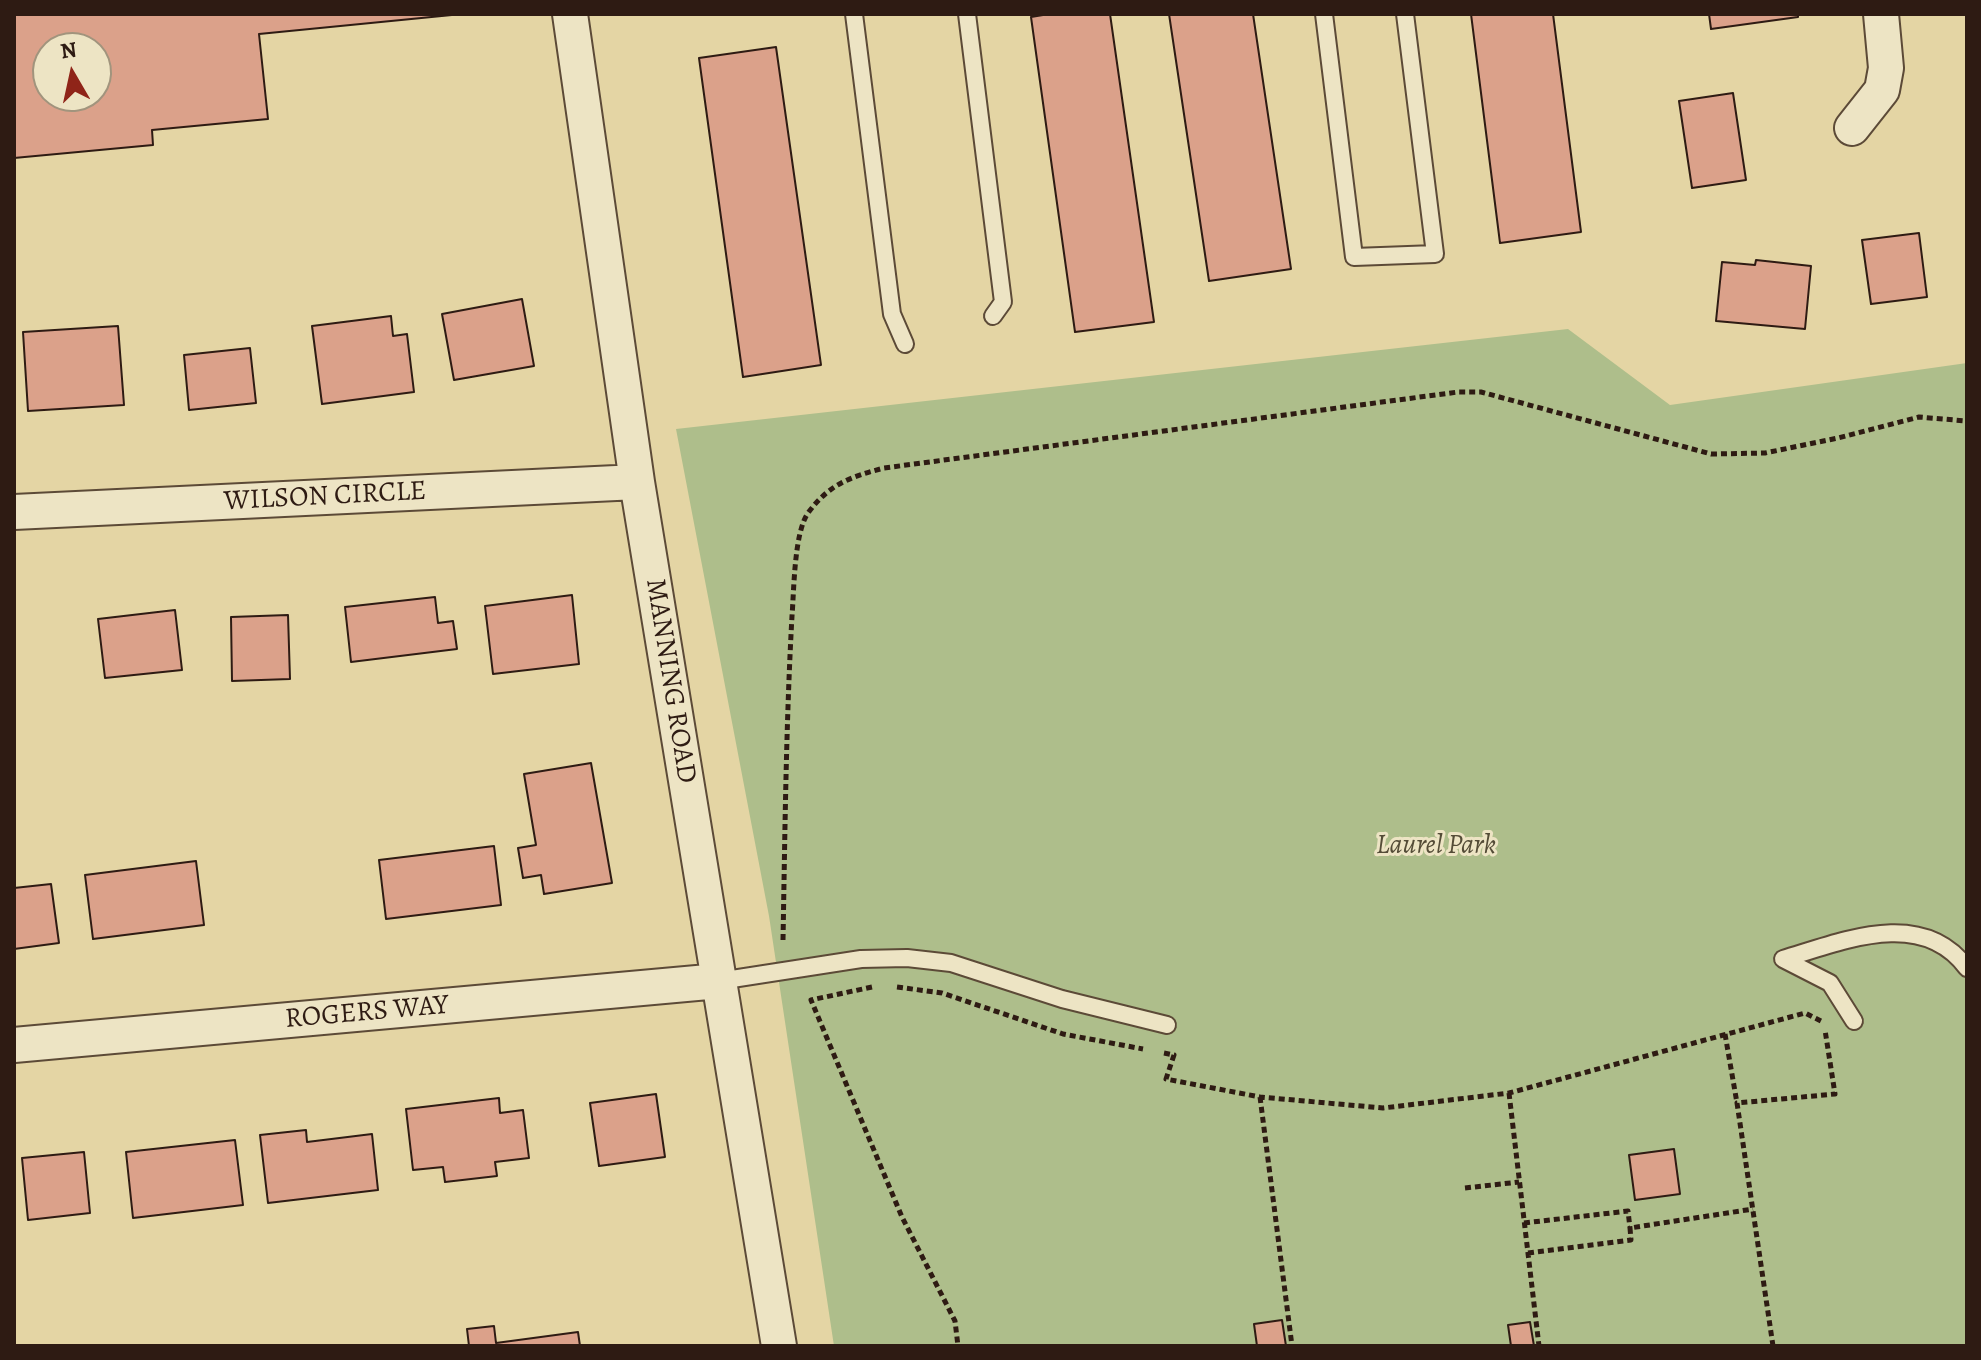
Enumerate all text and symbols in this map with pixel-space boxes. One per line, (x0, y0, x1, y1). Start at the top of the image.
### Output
north arrow (32, 32, 112, 112)
text: N (58, 34, 79, 66)
street label: WILSON CIRCLE (223, 475, 427, 519)
street label: MANNING ROAD (637, 576, 703, 786)
park label: Laurel Park (1376, 829, 1496, 863)
street label: ROGERS WAY (284, 989, 450, 1037)

